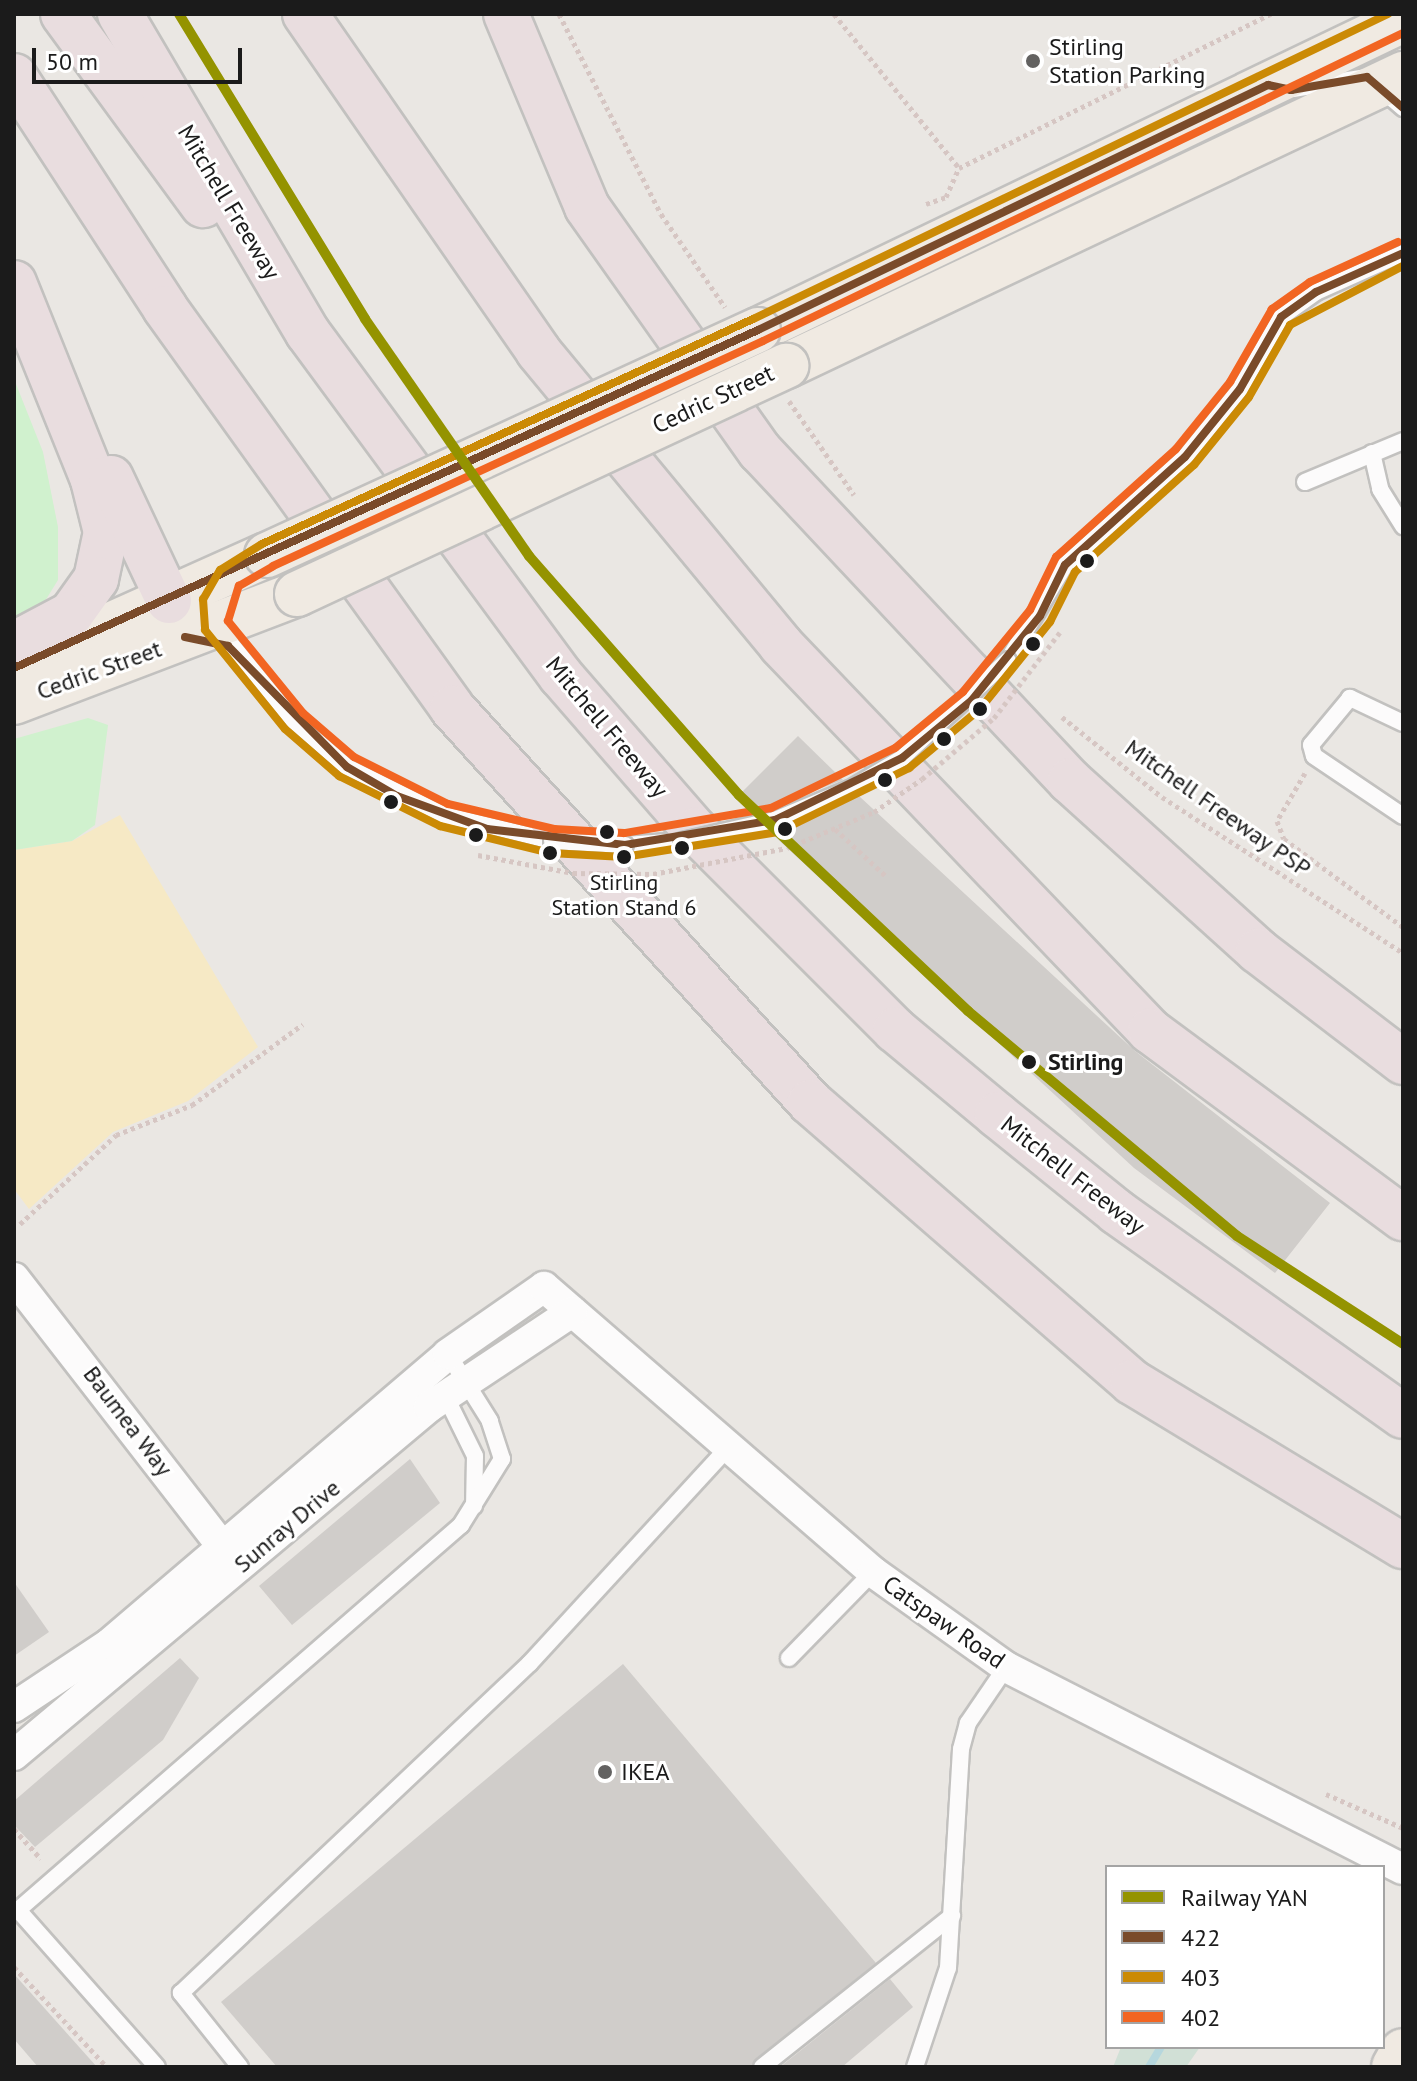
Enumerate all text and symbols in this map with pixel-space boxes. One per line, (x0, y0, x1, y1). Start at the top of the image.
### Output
scale bar (36, 32, 246, 82)
place label: Stirling Station Parking (1049, 33, 1205, 89)
text: 50 m (46, 46, 98, 77)
marker: Stirling Station Parking (1024, 52, 1042, 70)
street label: Mitchell Freeway (172, 120, 286, 284)
street label: Cedric Street (648, 358, 778, 440)
unlabelled marker (1079, 553, 1095, 569)
street label: Cedric Street (32, 634, 166, 706)
unlabelled marker (1025, 636, 1041, 652)
street label: Mitchell Freeway (540, 651, 674, 803)
unlabelled marker (972, 701, 988, 717)
unlabelled marker (936, 731, 952, 747)
street label: Mitchell Freeway PSP (1119, 733, 1317, 883)
unlabelled marker (877, 772, 893, 788)
unlabelled marker (383, 794, 399, 810)
unlabelled marker (777, 821, 793, 837)
unlabelled marker (599, 824, 615, 840)
unlabelled marker (468, 827, 484, 843)
unlabelled marker (674, 840, 690, 856)
unlabelled marker (542, 845, 558, 861)
marker: Stirling Station Stand 6 (616, 849, 632, 865)
place label: Stirling Station Stand 6 (552, 869, 696, 920)
place label: Stirling (1048, 1048, 1123, 1076)
marker: Stirling (1017, 1050, 1041, 1074)
street label: Mitchell Freeway (995, 1110, 1151, 1240)
street label: Baumea Way (77, 1360, 179, 1482)
street label: Sunray Drive (228, 1473, 346, 1579)
street label: Catspaw Road (877, 1569, 1011, 1675)
place label: IKEA (621, 1758, 670, 1786)
marker: IKEA (596, 1763, 614, 1781)
legend (1105, 1865, 1385, 2049)
text: Railway YAN (1181, 1882, 1308, 1913)
text: 422 (1181, 1922, 1220, 1953)
text: 403 (1181, 1962, 1220, 1993)
text: 402 (1181, 2002, 1220, 2033)

